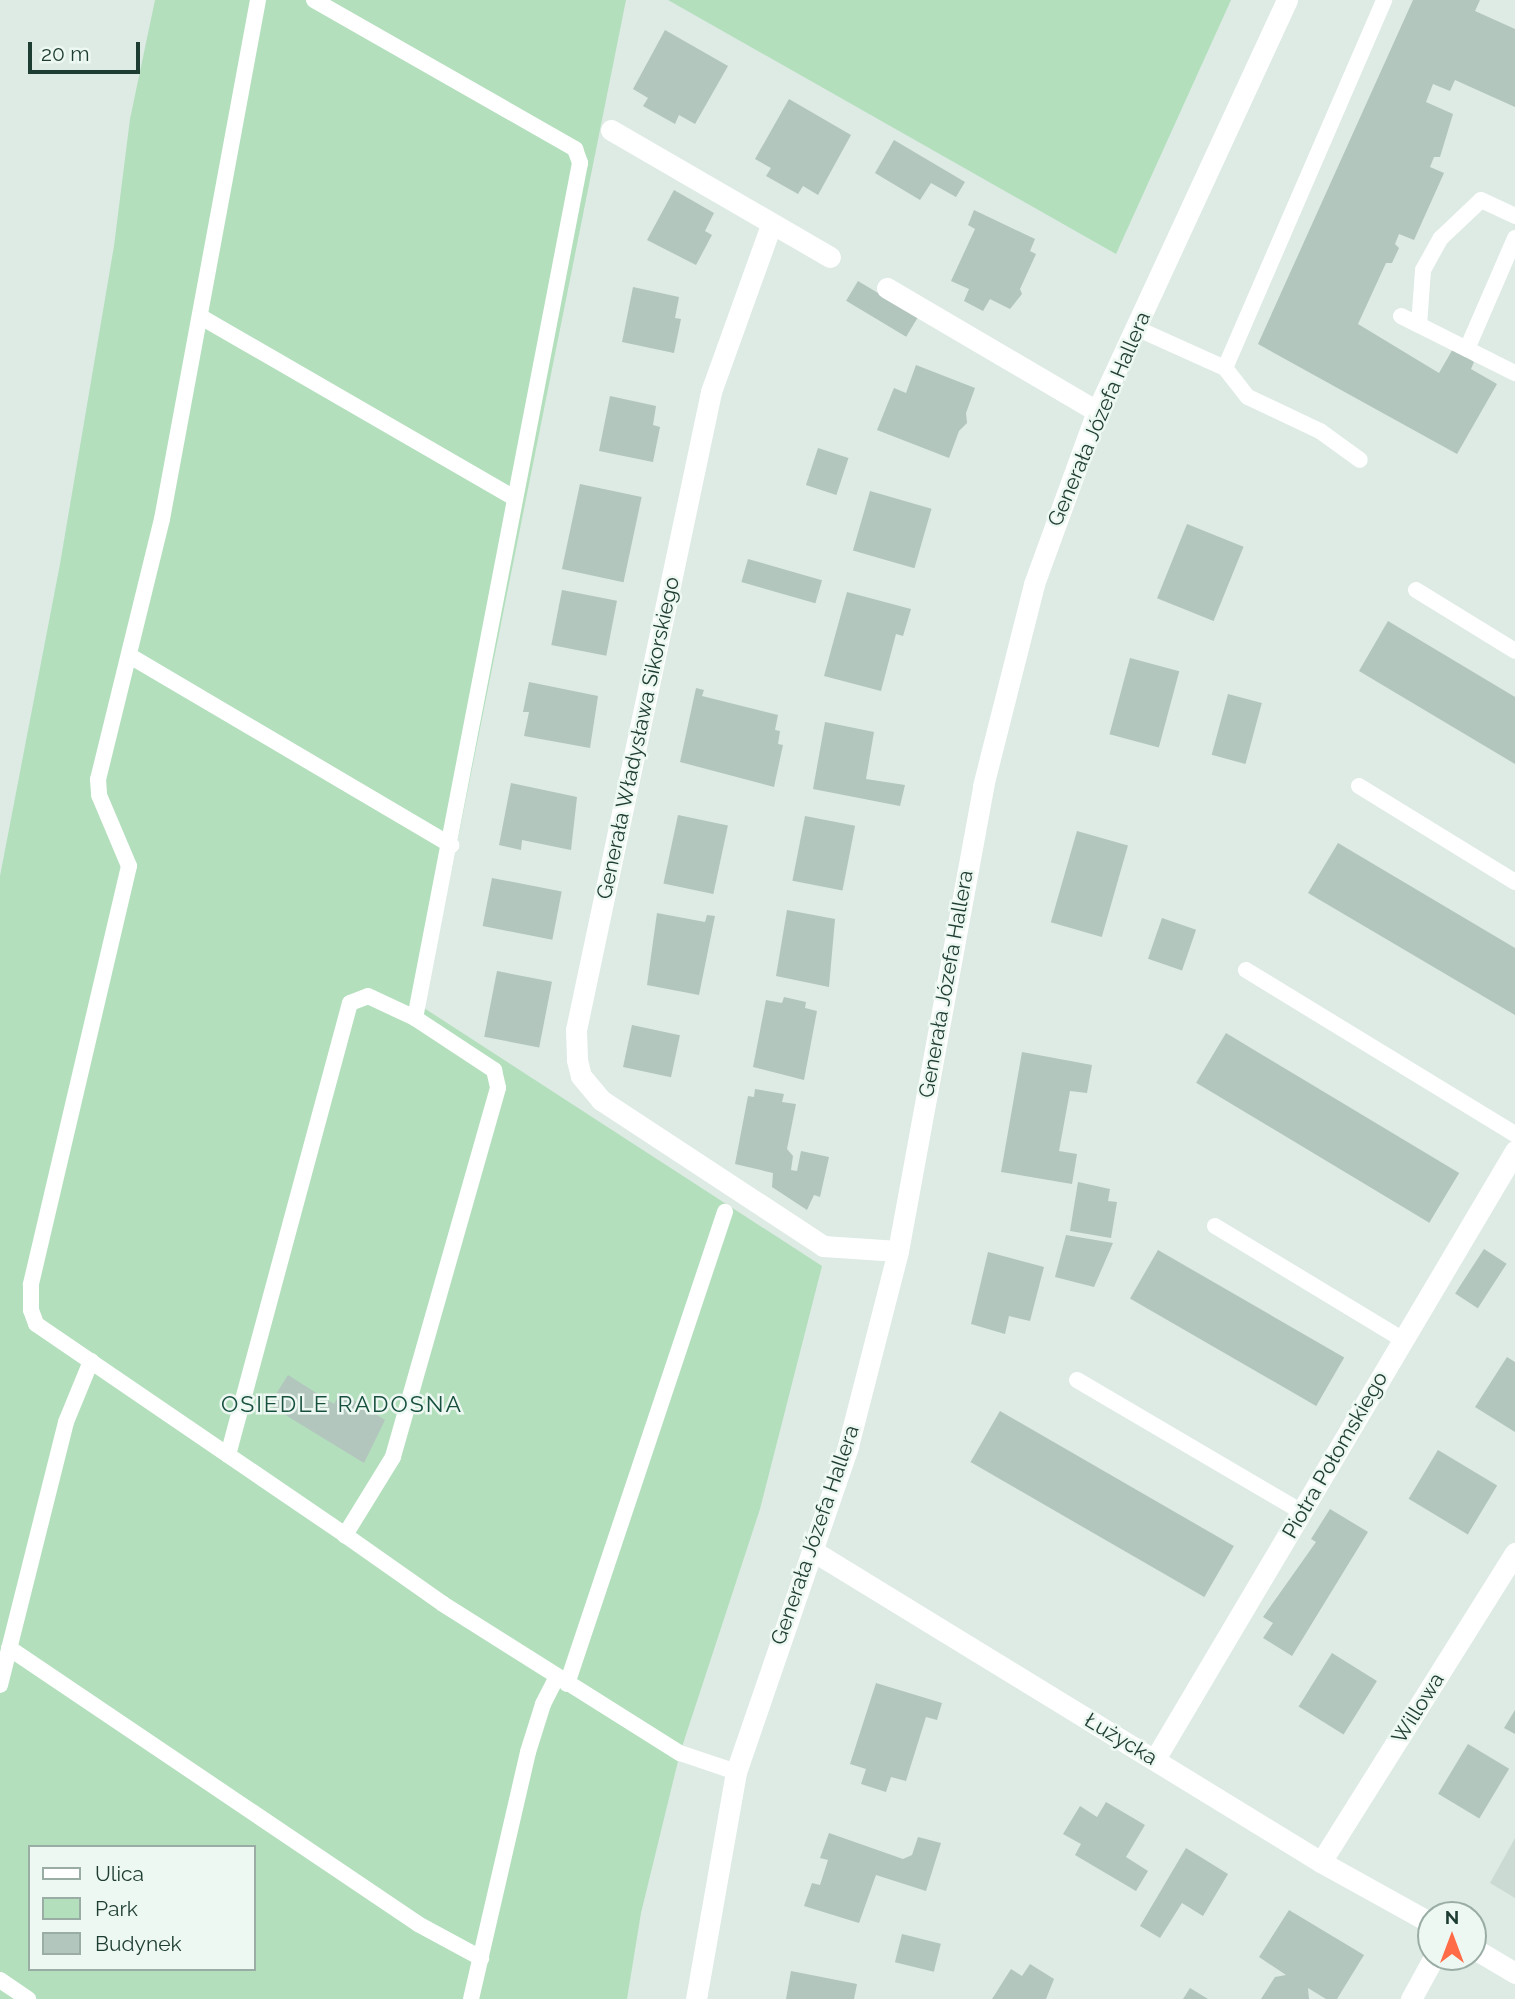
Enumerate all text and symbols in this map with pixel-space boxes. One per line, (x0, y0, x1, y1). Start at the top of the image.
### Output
scale bar (32, 28, 144, 72)
text: 20 m (41, 41, 89, 66)
street label: Generała Józefa Hallera (1042, 308, 1156, 530)
street label: Generała Władysława Sikorskiego (591, 574, 685, 902)
street label: Generała Józefa Hallera (914, 868, 978, 1100)
street label: Piotra Połomskiego (1277, 1367, 1393, 1543)
district label: OSIEDLE RADOSNA (223, 1390, 461, 1418)
street label: Generała Józefa Hallera (765, 1422, 865, 1648)
street label: Willowa (1387, 1668, 1449, 1748)
street label: Łużycka (1080, 1708, 1162, 1770)
legend (28, 1845, 256, 1971)
text: Ulica (95, 1861, 144, 1886)
text: Park (95, 1896, 138, 1921)
north arrow (1417, 1901, 1487, 1971)
text: N (1445, 1906, 1459, 1928)
text: Budynek (95, 1931, 182, 1956)

